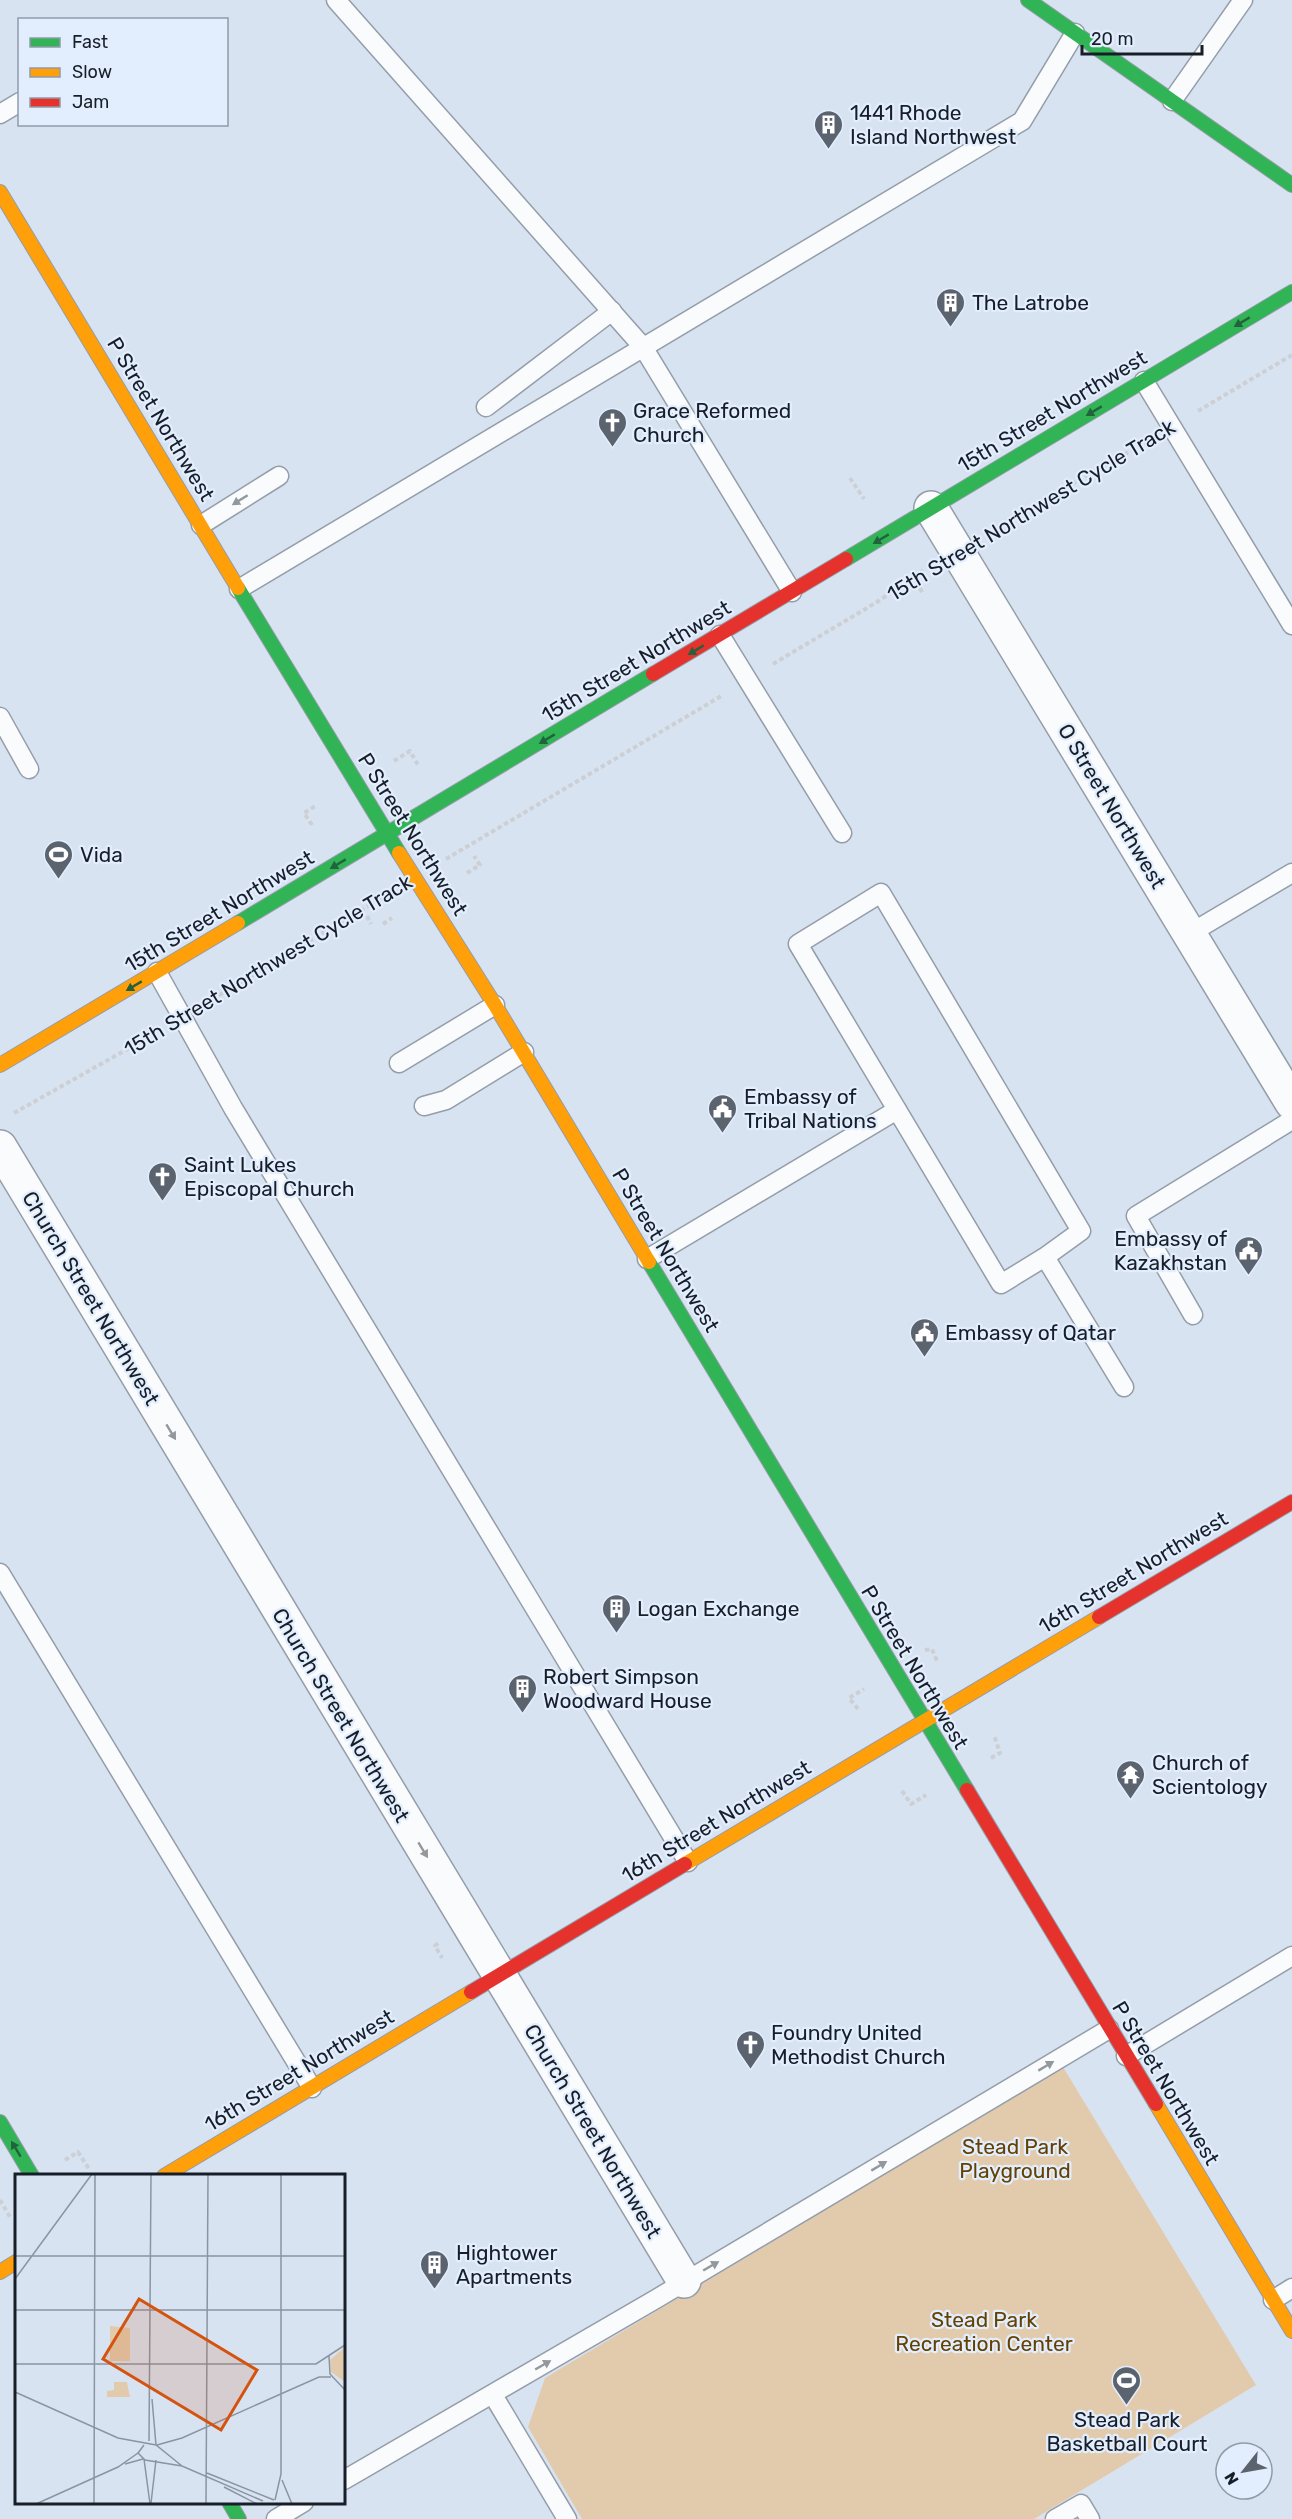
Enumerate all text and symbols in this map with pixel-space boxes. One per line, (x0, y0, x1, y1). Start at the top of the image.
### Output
legend (18, 18, 228, 126)
scale bar (1082, 18, 1202, 56)
text: 20 m (1091, 28, 1133, 50)
text: Fast (72, 31, 108, 53)
text: Slow (72, 61, 112, 83)
text: Jam (72, 91, 109, 113)
place label: 1441 Rhode Island Northwest (850, 100, 1016, 149)
building icon: 1441 Rhode Island Northwest (813, 108, 845, 150)
building icon: The Latrobe (935, 286, 967, 328)
place label: The Latrobe (972, 290, 1089, 315)
one-way arrow (1234, 316, 1250, 327)
street label: P Street Northwest (102, 333, 220, 505)
street label: 15th Street Northwest (953, 345, 1151, 477)
place label: Grace Reformed Church (633, 398, 791, 447)
one-way arrow (1086, 405, 1102, 416)
church icon: Grace Reformed Church (596, 406, 628, 448)
street label: 15th Street Northwest Cycle Track (882, 414, 1180, 606)
one-way arrow (232, 495, 248, 506)
one-way arrow (873, 533, 889, 544)
street label: 15th Street Northwest (537, 595, 735, 727)
one-way arrow (688, 644, 704, 655)
street label: O Street Northwest (1053, 719, 1171, 893)
one-way arrow (538, 734, 555, 744)
street label: P Street Northwest (353, 748, 473, 920)
sports icon: Vida (43, 838, 75, 880)
place label: Vida (80, 842, 123, 867)
street label: 15th Street Northwest (120, 845, 318, 977)
one-way arrow (329, 859, 346, 869)
street label: 15th Street Northwest Cycle Track (119, 869, 417, 1061)
one-way arrow (126, 980, 142, 991)
place label: Embassy of Tribal Nations (744, 1084, 877, 1133)
public building icon: Embassy of Tribal Nations (707, 1092, 739, 1134)
place label: Saint Lukes Episcopal Church (184, 1152, 355, 1201)
church icon: Saint Lukes Episcopal Church (147, 1160, 179, 1202)
street label: P Street Northwest (607, 1164, 725, 1336)
street label: Church Street Northwest (17, 1186, 165, 1410)
place label: Embassy of Kazakhstan (1114, 1226, 1227, 1275)
public building icon: Embassy of Kazakhstan (1232, 1234, 1264, 1276)
public building icon: Embassy of Qatar (908, 1316, 940, 1358)
place label: Embassy of Qatar (945, 1320, 1116, 1345)
one-way arrow (165, 1424, 176, 1440)
street label: 16th Street Northwest (1034, 1506, 1232, 1638)
street label: P Street Northwest (856, 1581, 974, 1753)
building icon: Logan Exchange (600, 1592, 632, 1634)
place label: Logan Exchange (637, 1596, 799, 1621)
street label: Church Street Northwest (267, 1603, 415, 1827)
place label: Robert Simpson Woodward House (543, 1664, 712, 1713)
building icon: Robert Simpson Woodward House (506, 1672, 538, 1714)
place label: Church of Scientology (1152, 1750, 1268, 1799)
street label: 16th Street Northwest (617, 1755, 815, 1887)
temple icon: Church of Scientology (1115, 1758, 1147, 1800)
one-way arrow (418, 1842, 429, 1858)
street label: P Street Northwest (1107, 1997, 1225, 2169)
street label: 16th Street Northwest (200, 2004, 398, 2136)
street label: Church Street Northwest (519, 2019, 667, 2243)
place label: Foundry United Methodist Church (771, 2020, 946, 2069)
church icon: Foundry United Methodist Church (734, 2028, 766, 2070)
one-way arrow (1038, 2060, 1054, 2071)
park label: Stead Park Playground (959, 2134, 1071, 2183)
one-way arrow (11, 2140, 21, 2157)
one-way arrow (871, 2160, 887, 2171)
inset map (15, 2174, 345, 2504)
place label: Hightower Apartments (456, 2240, 572, 2289)
building icon: Hightower Apartments (419, 2248, 451, 2290)
one-way arrow (703, 2260, 719, 2271)
park label: Stead Park Recreation Center (895, 2307, 1073, 2356)
one-way arrow (535, 2360, 552, 2370)
sports icon: Stead Park Basketball Court (1111, 2364, 1143, 2406)
place label: Stead Park Basketball Court (1047, 2407, 1207, 2456)
north arrow (1214, 2441, 1274, 2501)
text: N (1220, 2469, 1243, 2488)

